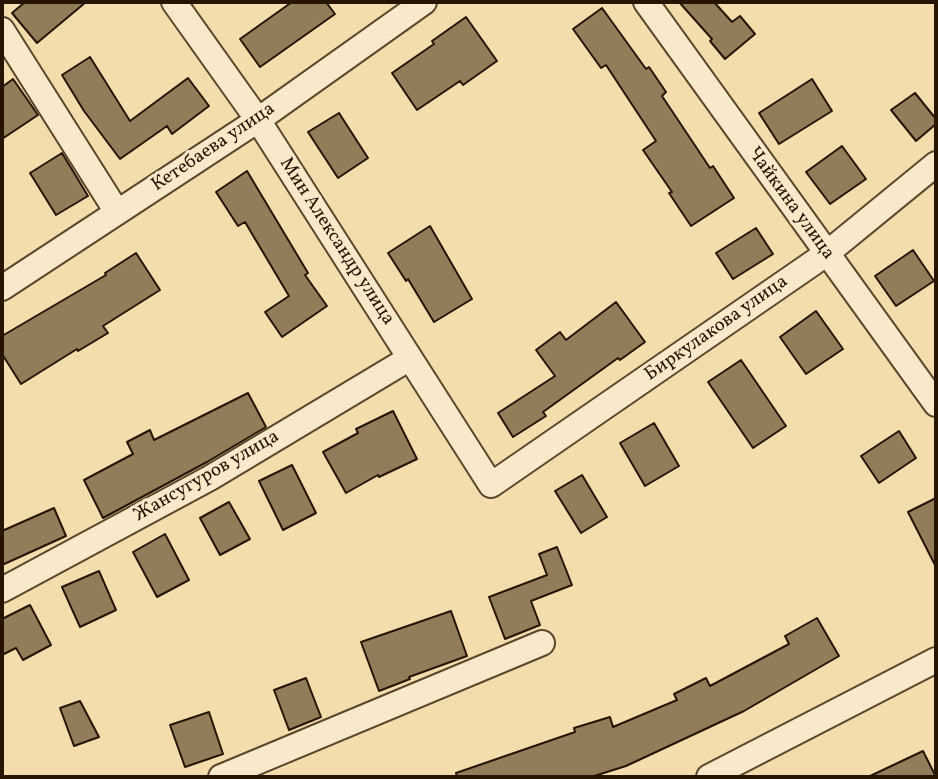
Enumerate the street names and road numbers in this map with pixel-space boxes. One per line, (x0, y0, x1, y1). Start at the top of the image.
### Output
street label: Кетебаева улица (148, 98, 280, 198)
street label: Чайкина улица (741, 143, 839, 265)
street label: Мин Александр улица (273, 154, 399, 330)
street label: Биркулакова улица (641, 271, 793, 387)
street label: Жансугуров улица (130, 426, 284, 528)

